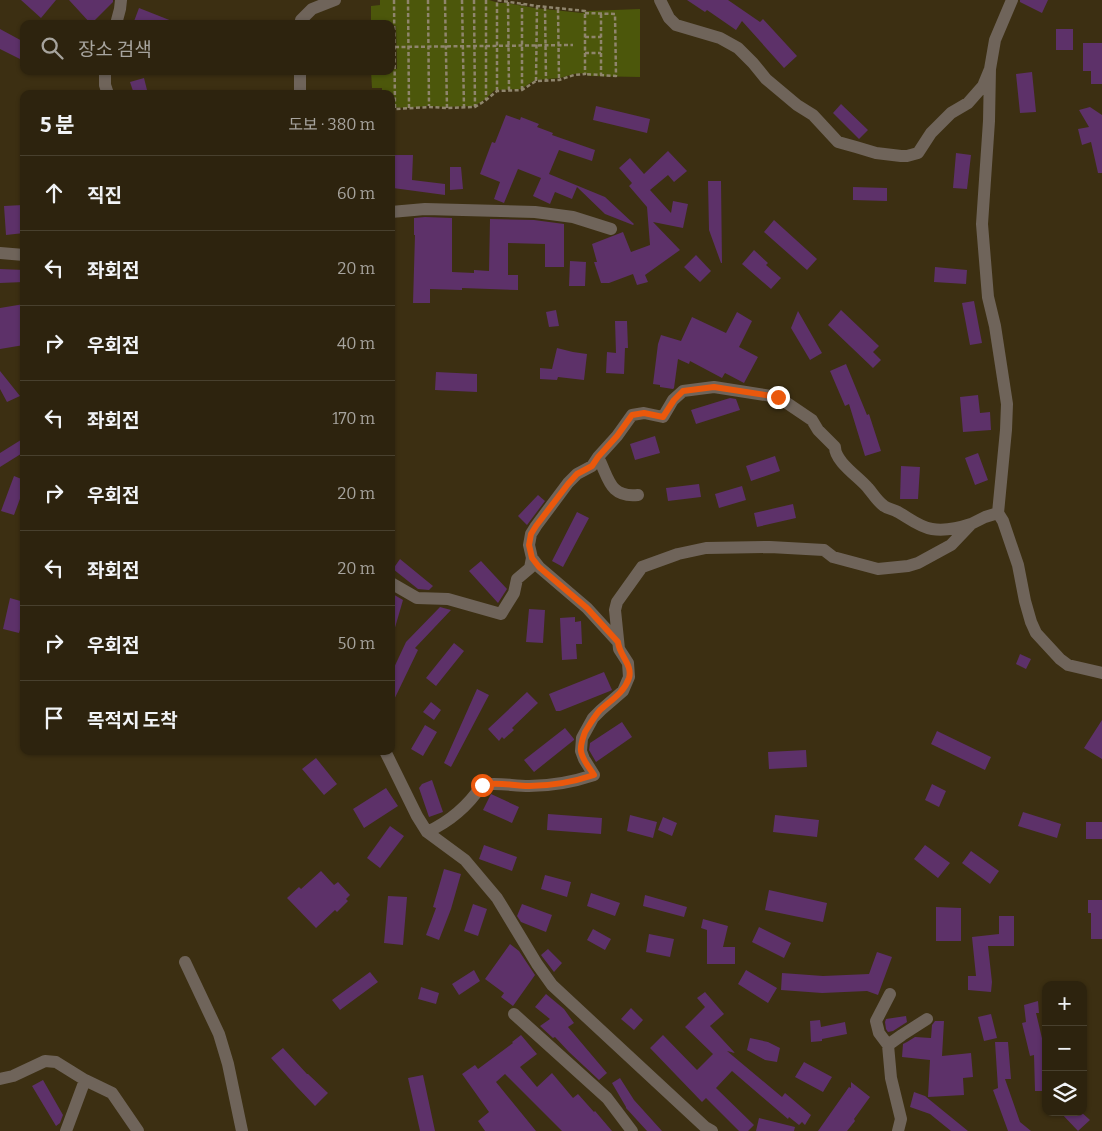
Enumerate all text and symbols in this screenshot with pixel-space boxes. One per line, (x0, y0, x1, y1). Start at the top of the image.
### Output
search box (20, 20, 395, 75)
icon: search (38, 34, 66, 62)
text: 장소 검색 (78, 38, 152, 61)
text: 5 분 (40, 112, 75, 138)
text: 도보 · 380 m (288, 115, 375, 134)
icon: ahead (40, 179, 68, 207)
text: 직진 (87, 184, 122, 207)
text: 60 m (337, 184, 375, 203)
icon: left (40, 254, 68, 282)
text: 좌회전 (87, 259, 139, 282)
text: 20 m (338, 259, 375, 278)
icon: right (40, 329, 68, 357)
text: 우회전 (87, 334, 139, 357)
text: 40 m (337, 334, 375, 353)
route end (767, 386, 790, 409)
icon: left (40, 404, 68, 432)
text: 좌회전 (87, 409, 139, 432)
text: 170 m (332, 409, 375, 428)
icon: right (40, 479, 68, 507)
text: 우회전 (87, 484, 139, 507)
text: 20 m (338, 484, 375, 503)
icon: left (40, 554, 68, 582)
text: 좌회전 (87, 559, 139, 582)
text: 20 m (338, 559, 375, 578)
icon: right (40, 629, 68, 657)
text: 우회전 (87, 634, 139, 657)
text: 50 m (338, 634, 375, 653)
icon: arrive (40, 704, 68, 732)
text: 목적지 도착 (87, 709, 178, 732)
route start (471, 774, 494, 797)
map controls (1042, 981, 1087, 1116)
button: + (1042, 981, 1087, 1026)
button: − (1042, 1026, 1087, 1071)
button: layers (1042, 1071, 1087, 1116)

